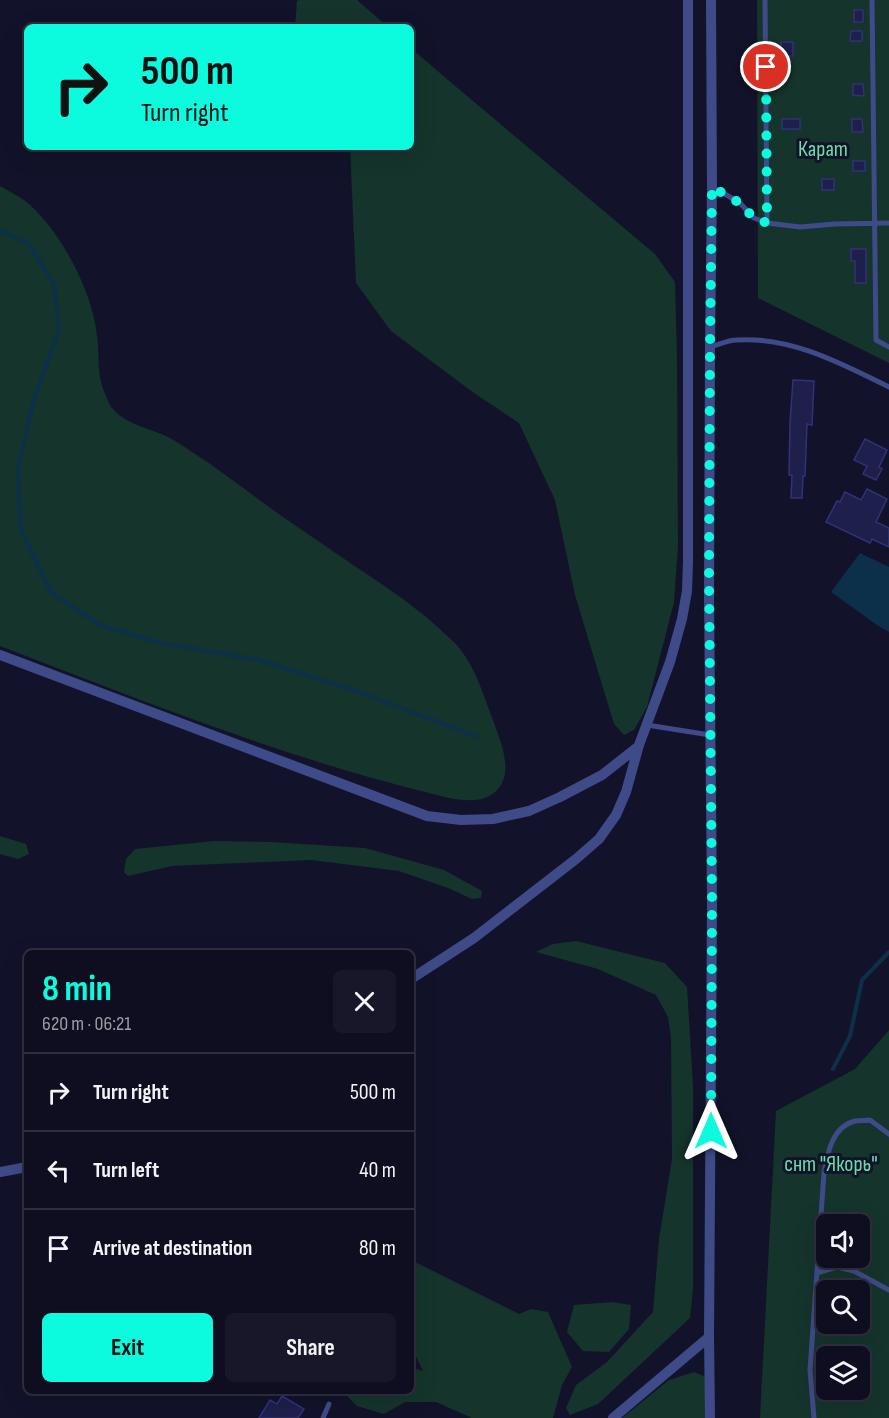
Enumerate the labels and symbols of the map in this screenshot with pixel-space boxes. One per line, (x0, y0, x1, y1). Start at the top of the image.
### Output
pin (740, 41, 791, 92)
park label: Карат (798, 136, 848, 163)
position arrow (679, 1099, 743, 1163)
park label: снт "Якорь" (784, 1151, 878, 1178)

